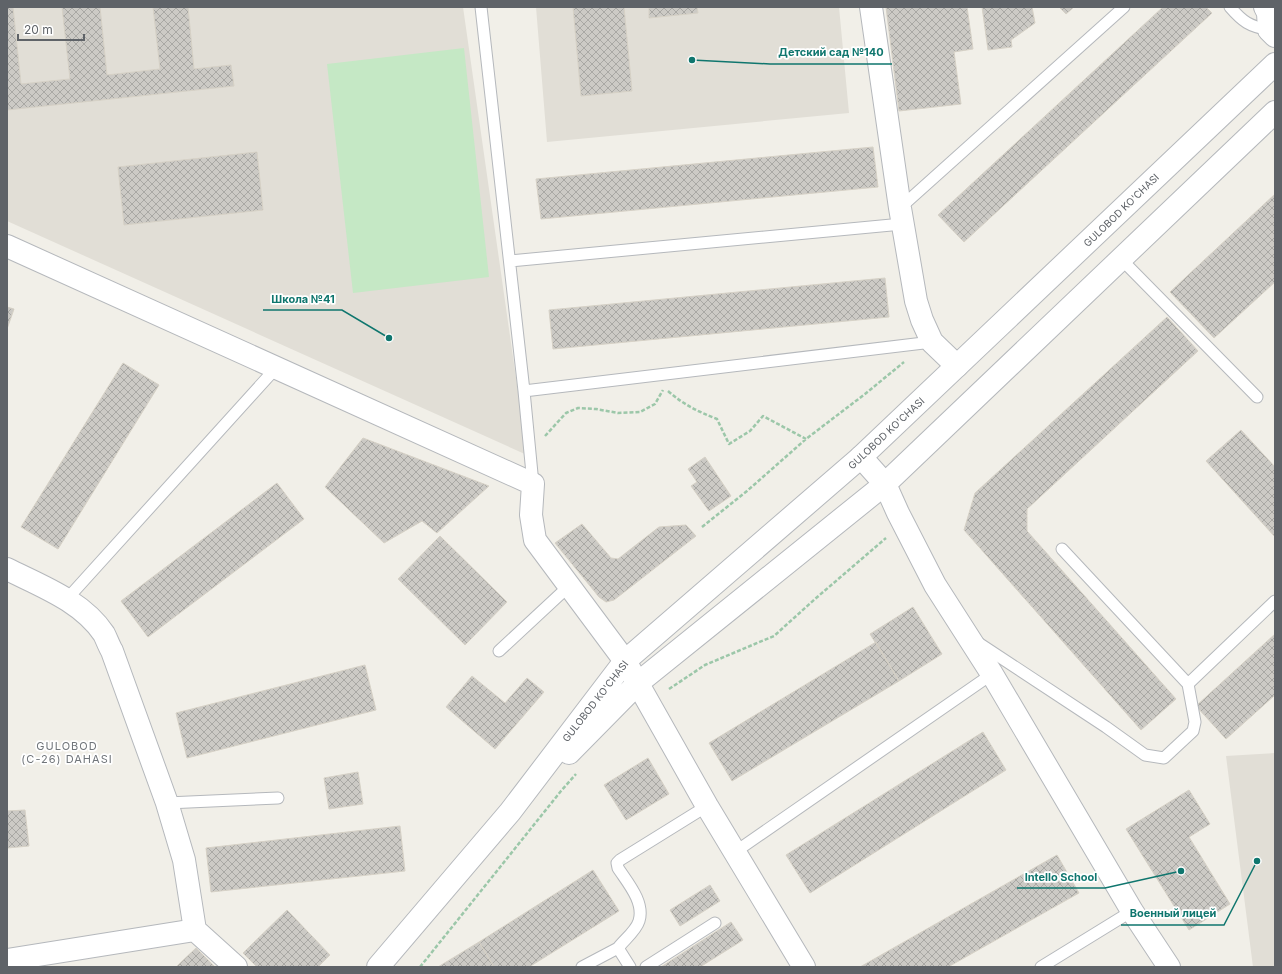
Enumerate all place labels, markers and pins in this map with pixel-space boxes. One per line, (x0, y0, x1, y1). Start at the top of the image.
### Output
callout: Детский сад №140 (770, 41, 892, 64)
callout: Школа №41 (263, 287, 342, 310)
callout: Intello School (1017, 865, 1105, 888)
callout: Военный лицей (1121, 902, 1224, 925)

